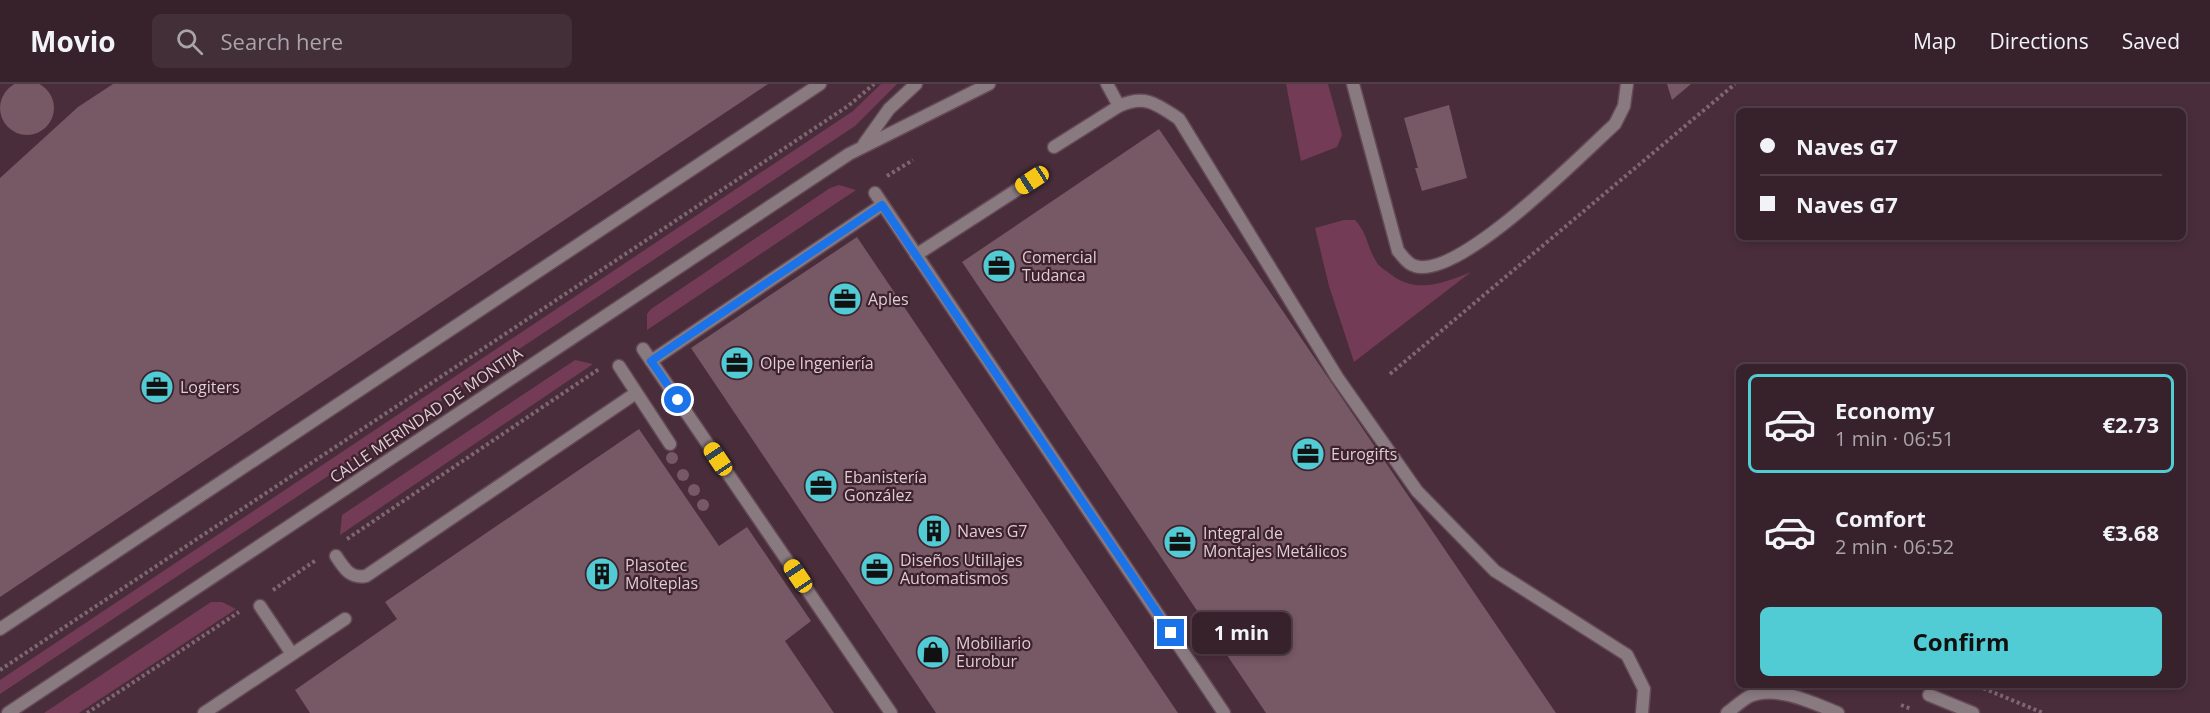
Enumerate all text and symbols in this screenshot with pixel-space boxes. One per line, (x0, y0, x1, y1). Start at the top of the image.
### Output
search box (152, 14, 572, 68)
text: Movio (30, 22, 116, 60)
icon: search (173, 25, 206, 58)
text: Search here (221, 26, 343, 56)
text: Map (1913, 27, 1956, 55)
text: Directions (1989, 27, 2089, 55)
text: Saved (2122, 27, 2180, 55)
text: Naves G7 (1796, 131, 1898, 161)
car (1012, 163, 1052, 197)
text: Naves G7 (1796, 189, 1898, 219)
place label: Comercial Tudanca (1022, 246, 1097, 286)
office icon: Comercial Tudanca (981, 248, 1017, 284)
office icon: Aples (827, 281, 863, 317)
place label: Aples (868, 288, 909, 310)
street label: CALLE MERINDAD DE MONTIJA (325, 342, 528, 488)
office icon: Olpe Ingeniería (719, 345, 755, 381)
place label: Olpe Ingeniería (760, 352, 874, 374)
office icon: Logiters (139, 369, 175, 405)
place label: Logiters (180, 376, 240, 398)
route start (664, 386, 691, 413)
text: Economy (1835, 395, 1934, 425)
icon: car (1763, 397, 1817, 451)
text: €2.73 (2102, 409, 2159, 439)
text: 1 min · 06:51 (1835, 425, 1954, 452)
office icon: Eurogifts (1290, 436, 1326, 472)
car (700, 439, 736, 479)
place label: Eurogifts (1331, 443, 1397, 465)
place label: Ebanistería González (844, 466, 927, 506)
office icon: Ebanistería González (803, 468, 839, 504)
text: Comfort (1835, 503, 1926, 533)
icon: car (1763, 505, 1817, 559)
building icon: Naves G7 (916, 513, 952, 549)
text: €3.68 (2102, 517, 2159, 547)
place label: Naves G7 (957, 520, 1027, 542)
place label: Integral de Montajes Metálicos (1203, 522, 1347, 562)
office icon: Integral de Montajes Metálicos (1162, 524, 1198, 560)
text: 2 min · 06:52 (1835, 533, 1954, 560)
place label: Diseños Utillajes Automatismos (900, 549, 1023, 589)
office icon: Diseños Utillajes Automatismos (859, 551, 895, 587)
place label: Plasotec Molteplas (625, 554, 698, 594)
building icon: Plasotec Molteplas (584, 556, 620, 592)
car (780, 556, 816, 596)
button: Confirm (1760, 607, 2162, 676)
callout: 1 min (1192, 612, 1291, 654)
route end (1157, 619, 1184, 646)
text: 1 min (1214, 619, 1269, 646)
place label: Mobiliario Eurobur (956, 632, 1031, 672)
shop icon: Mobiliario Eurobur (915, 634, 951, 670)

